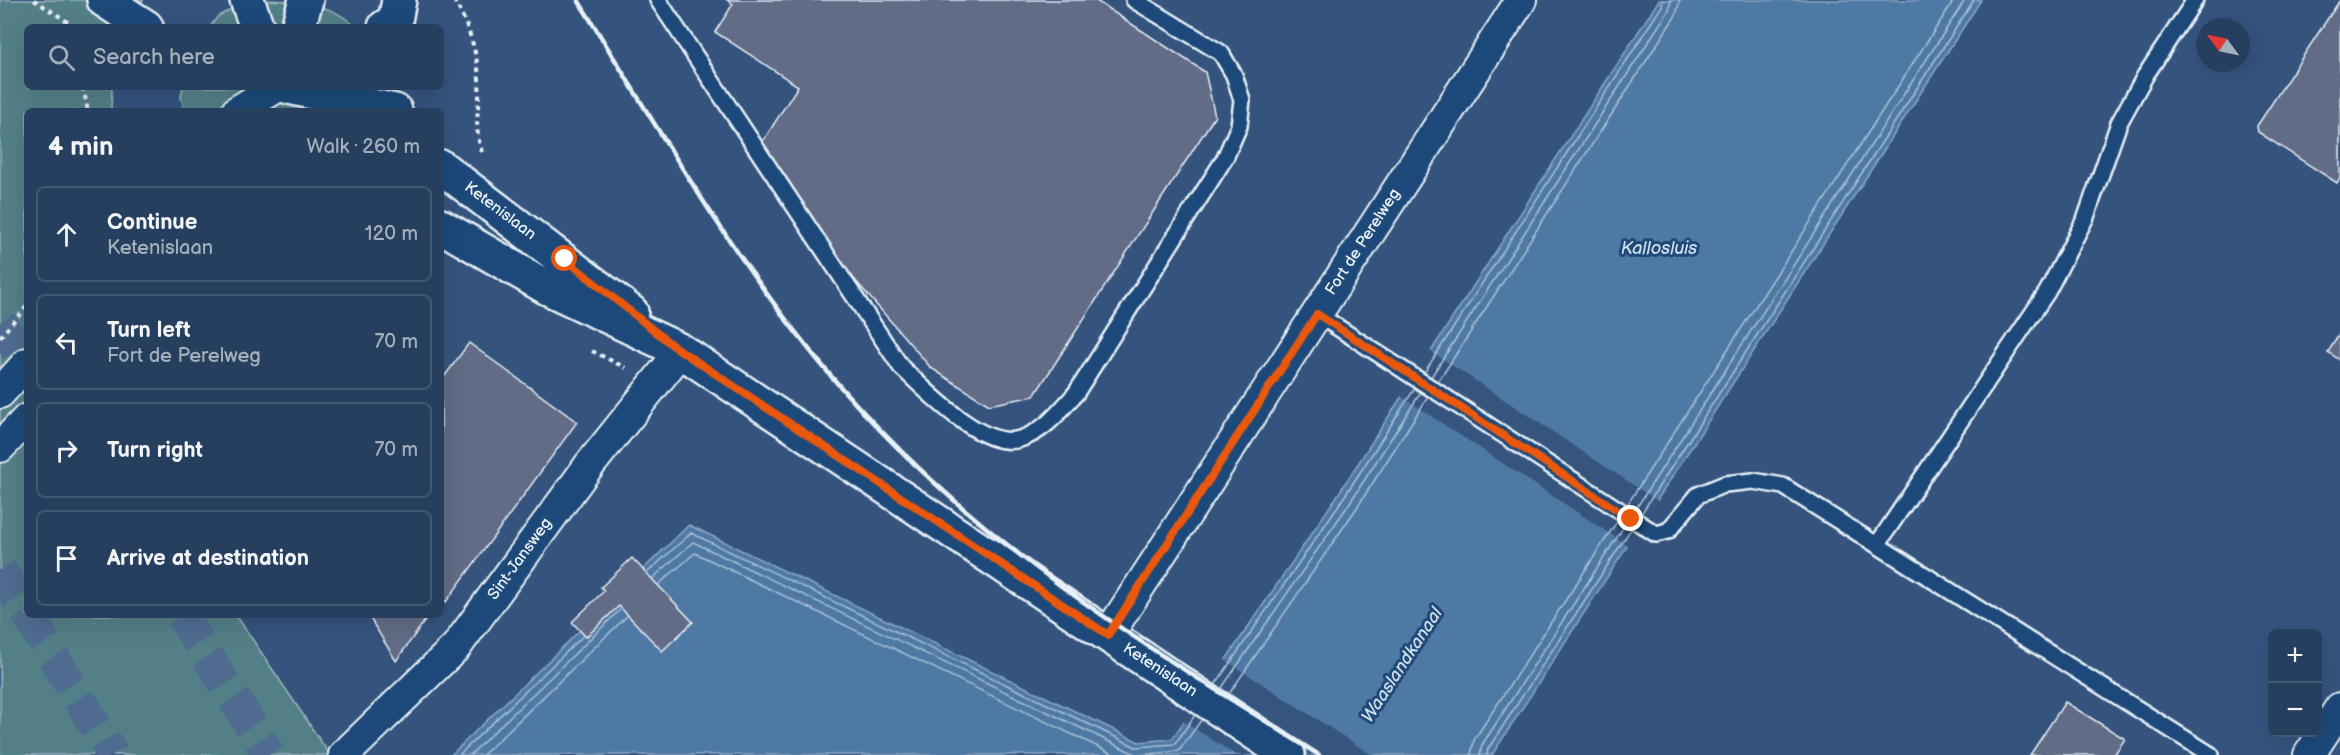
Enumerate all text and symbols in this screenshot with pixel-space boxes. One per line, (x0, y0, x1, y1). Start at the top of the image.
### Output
north arrow (2196, 18, 2250, 72)
search box (24, 24, 444, 90)
icon: search (45, 41, 78, 74)
text: Search here (93, 44, 215, 71)
text: 4 min (48, 132, 113, 163)
text: Walk · 260 m (307, 135, 420, 159)
street label: Ketenislaan (460, 178, 540, 244)
street label: Fort de Perelweg (1322, 185, 1404, 299)
text: Continue (107, 209, 197, 236)
icon: ahead (50, 218, 83, 251)
text: 120 m (365, 222, 418, 246)
text: Ketenislaan (107, 236, 213, 260)
water label: Kallosluis (1621, 238, 1697, 259)
route start (551, 245, 577, 271)
text: Turn left (107, 317, 191, 344)
icon: left (50, 326, 83, 359)
text: 70 m (374, 330, 418, 354)
text: Fort de Perelweg (107, 344, 261, 368)
icon: right (50, 434, 83, 467)
text: Turn right (107, 437, 203, 464)
text: 70 m (374, 438, 418, 462)
route end (1617, 505, 1643, 531)
street label: Sint-Jansweg (484, 514, 556, 604)
icon: arrive (50, 542, 83, 575)
text: Arrive at destination (107, 545, 309, 572)
water label: Waaslandkanaal (1357, 603, 1447, 726)
map controls (2268, 629, 2322, 737)
button: + (2268, 629, 2322, 683)
street label: Ketenislaan (1119, 639, 1201, 701)
button: − (2268, 683, 2322, 737)

